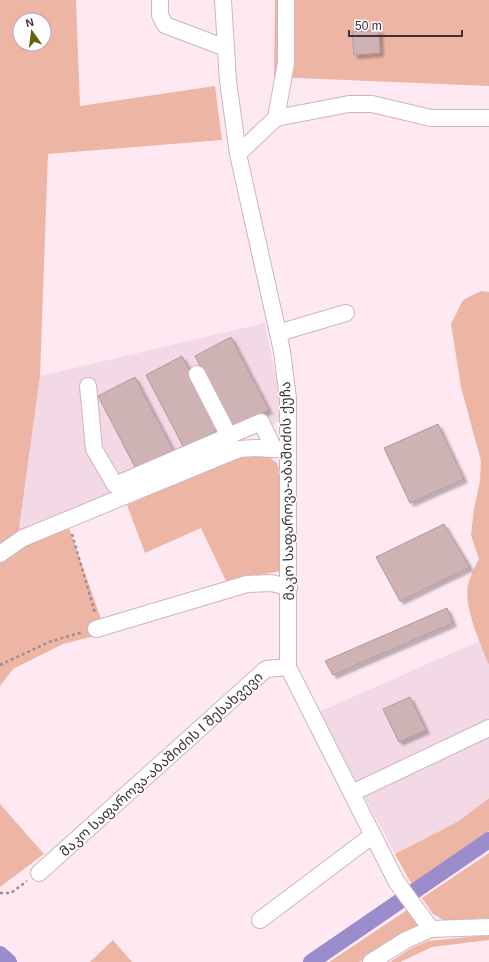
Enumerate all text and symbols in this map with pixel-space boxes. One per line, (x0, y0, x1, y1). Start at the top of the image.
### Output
north arrow (12, 12, 52, 52)
scale bar (349, 12, 462, 38)
text: N (24, 16, 35, 29)
text: 50 m (355, 19, 382, 33)
street label: მაკო საფაროვა-აბაშიძის ქუჩა (277, 381, 298, 601)
street label: მაკო საფაროვა-აბაშიძის I შესახვევი (56, 669, 266, 860)

